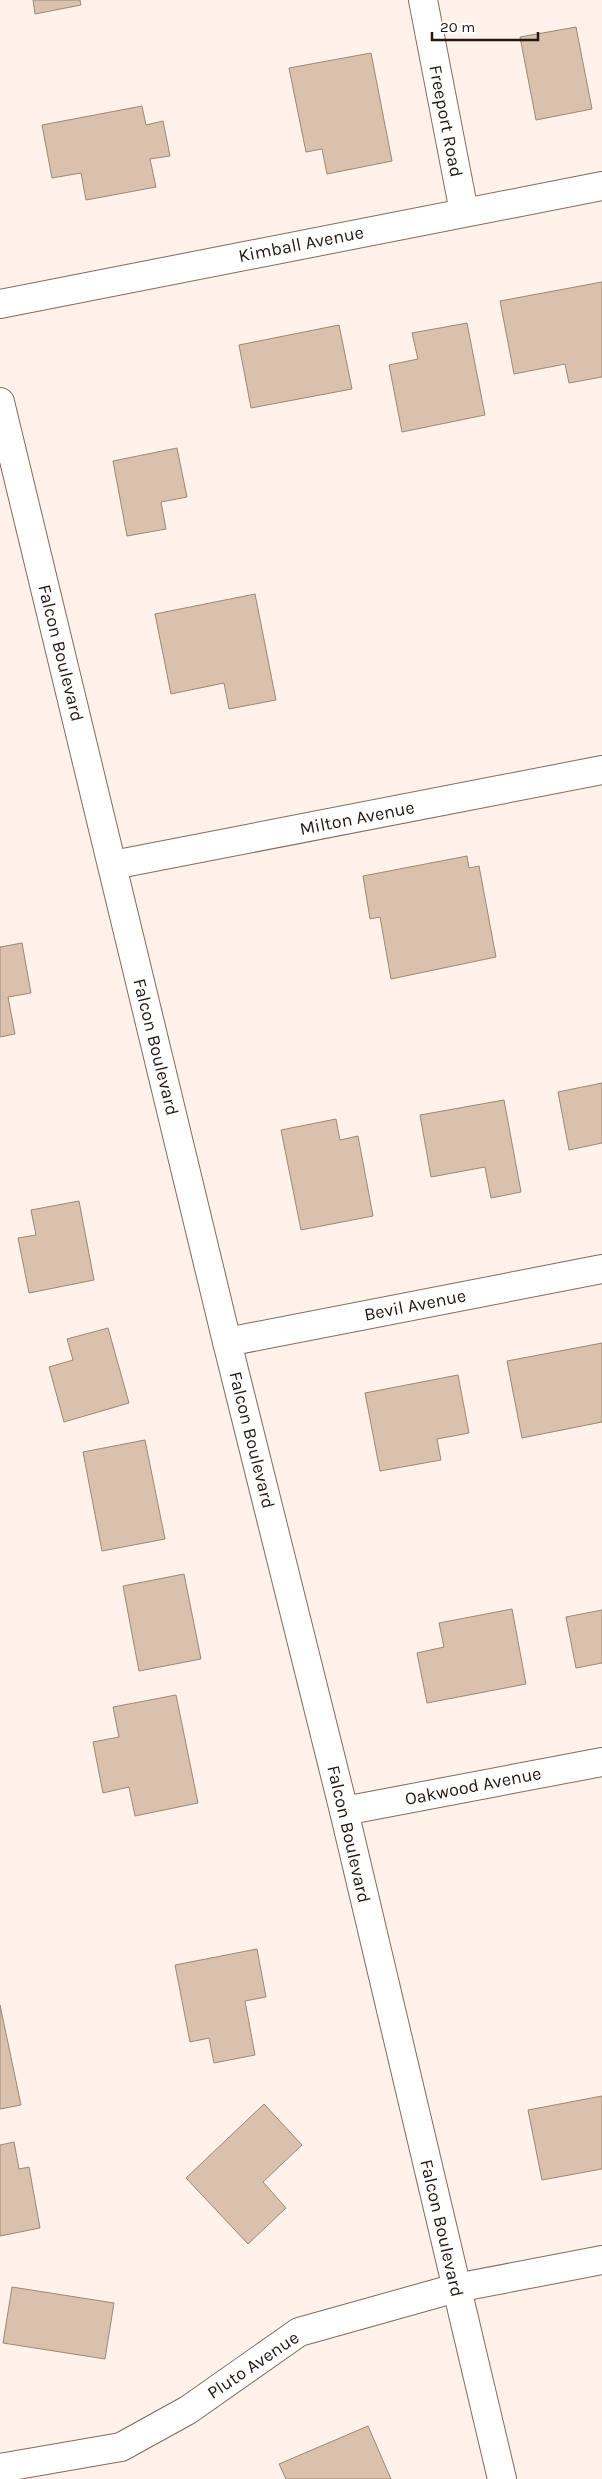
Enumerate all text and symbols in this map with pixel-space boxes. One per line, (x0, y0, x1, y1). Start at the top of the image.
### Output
scale bar (432, 10, 538, 42)
text: 20 m (440, 18, 475, 36)
street label: Freeport Road (424, 63, 468, 179)
street label: Kimball Avenue (236, 221, 366, 267)
street label: Falcon Boulevard (33, 582, 89, 724)
street label: Milton Avenue (298, 796, 416, 840)
street label: Falcon Boulevard (128, 976, 184, 1118)
street label: Bevil Avenue (362, 1284, 468, 1326)
street label: Falcon Boulevard (224, 1369, 280, 1511)
street label: Oakwood Avenue (403, 1762, 543, 1810)
street label: Falcon Boulevard (322, 1763, 376, 1905)
street label: Falcon Boulevard (415, 2157, 469, 2299)
street label: Pluto Avenue (203, 2326, 303, 2404)

